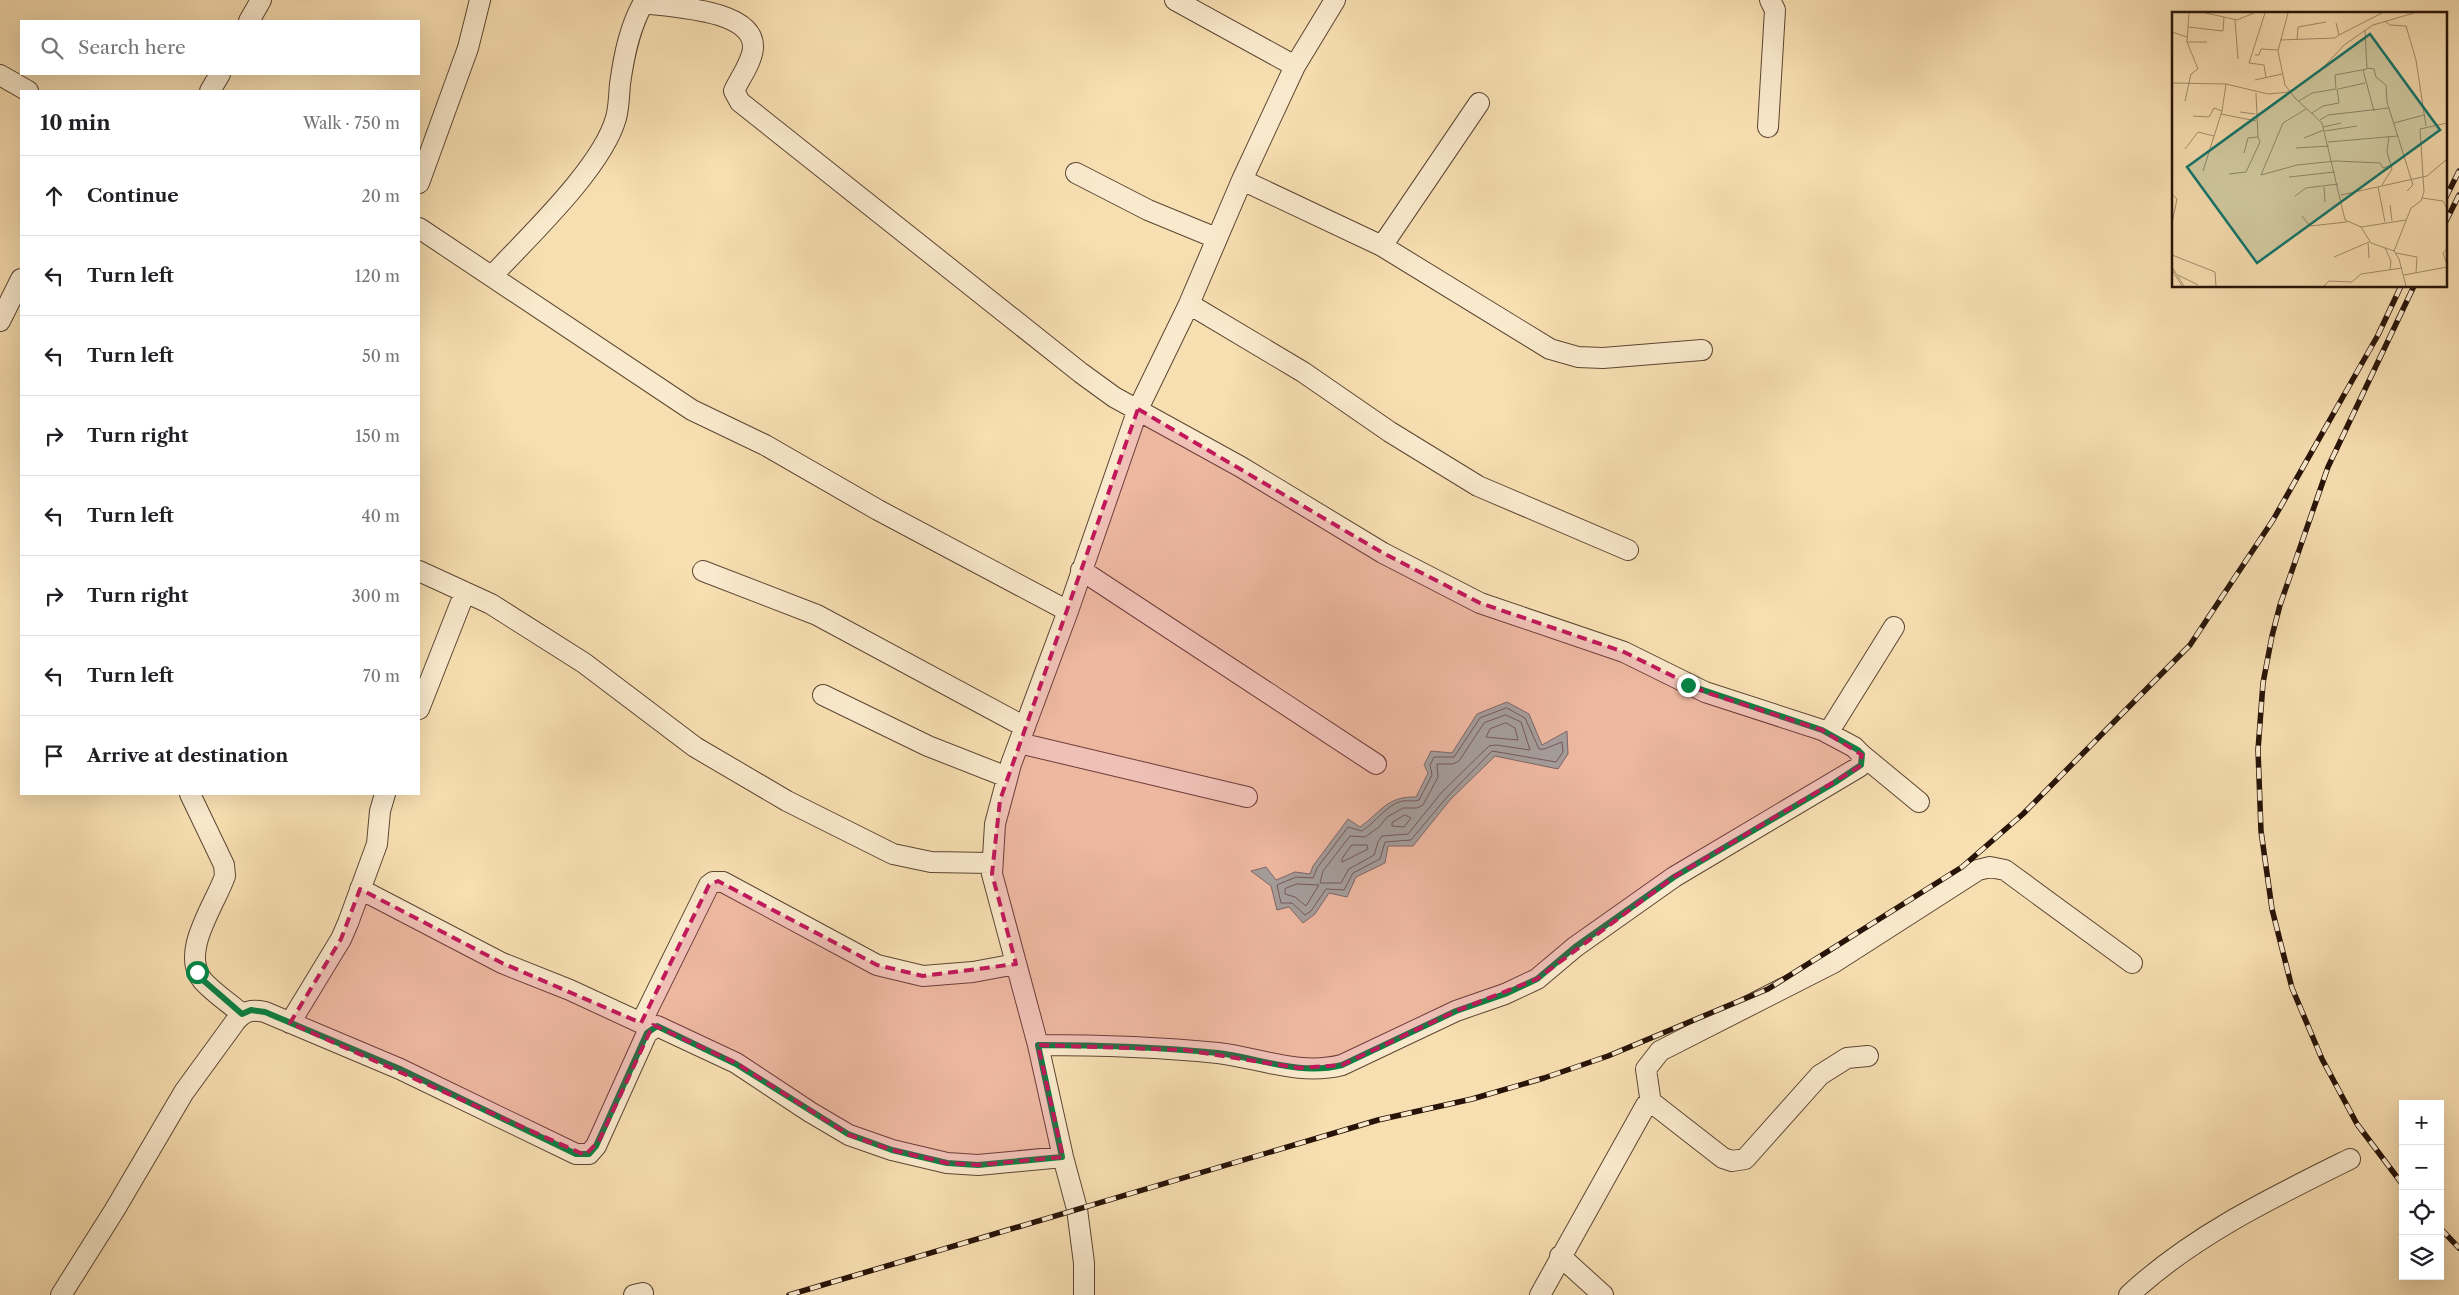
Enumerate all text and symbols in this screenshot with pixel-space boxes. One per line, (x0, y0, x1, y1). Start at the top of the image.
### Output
inset map (2172, 12, 2446, 288)
search box (20, 20, 420, 75)
icon: search (38, 34, 66, 62)
text: Search here (78, 36, 186, 59)
text: 10 min (40, 110, 111, 135)
text: Walk · 750 m (303, 113, 400, 133)
icon: ahead (40, 182, 68, 210)
text: Continue (87, 184, 179, 207)
text: 20 m (361, 186, 400, 206)
icon: left (40, 262, 68, 290)
text: Turn left (87, 264, 174, 287)
text: 120 m (355, 266, 400, 286)
icon: left (40, 342, 68, 370)
text: Turn left (87, 344, 174, 367)
text: 50 m (362, 346, 400, 366)
icon: right (40, 422, 68, 450)
text: Turn right (87, 424, 188, 447)
text: 150 m (355, 426, 400, 446)
icon: left (40, 502, 68, 530)
text: Turn left (87, 504, 174, 527)
text: 40 m (361, 506, 400, 526)
icon: right (40, 582, 68, 610)
text: Turn right (87, 584, 188, 607)
text: 300 m (352, 586, 400, 606)
icon: left (40, 662, 68, 690)
text: Turn left (87, 664, 174, 687)
text: 70 m (363, 666, 400, 686)
route end (1677, 674, 1700, 697)
icon: arrive (40, 742, 68, 770)
text: Arrive at destination (87, 744, 288, 767)
route start (186, 961, 209, 984)
map controls (2399, 1100, 2444, 1280)
button: + (2399, 1100, 2444, 1145)
button: − (2399, 1145, 2444, 1190)
button: locate (2399, 1190, 2444, 1235)
button: layers (2399, 1235, 2444, 1280)

